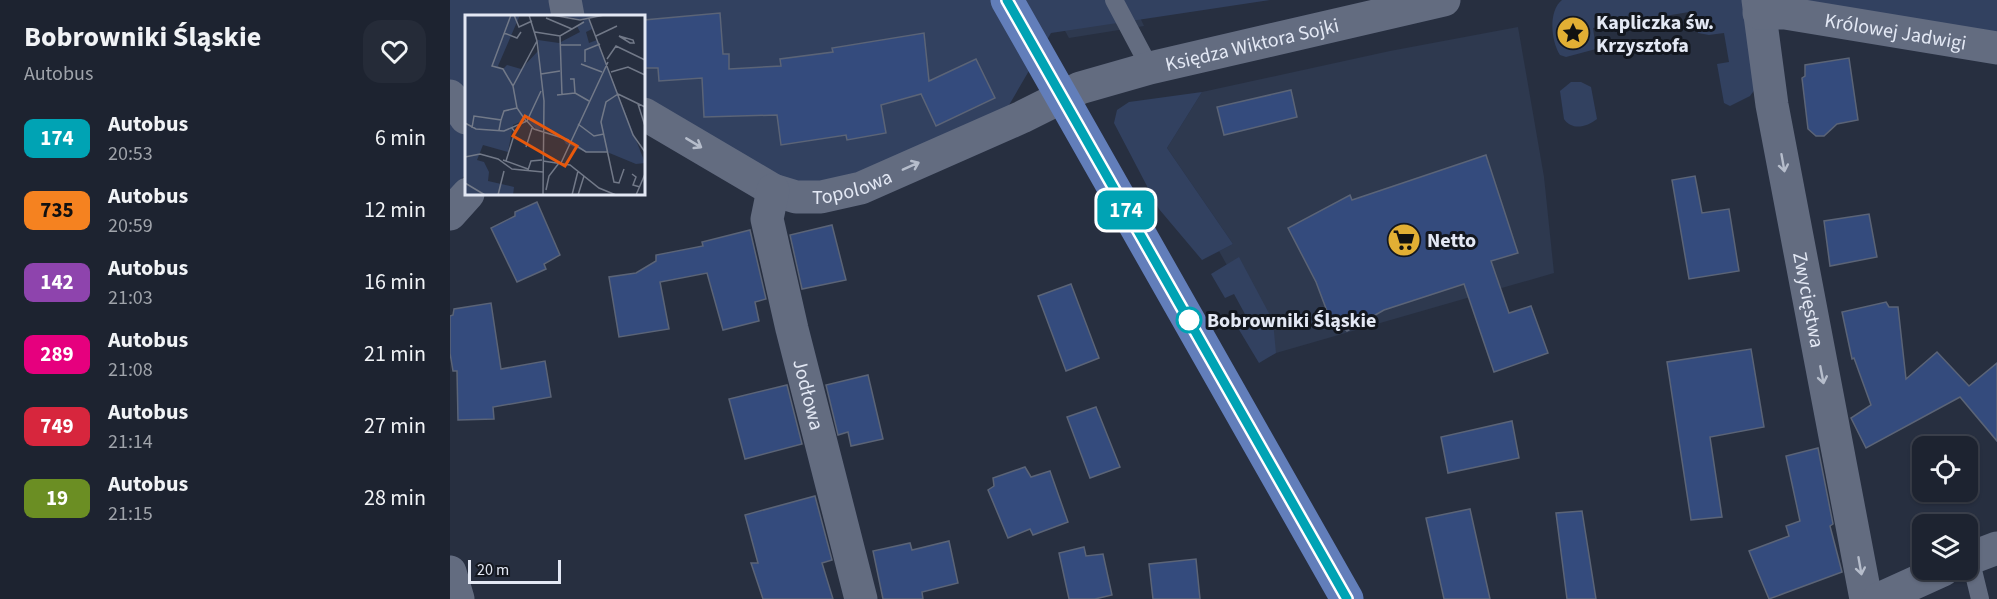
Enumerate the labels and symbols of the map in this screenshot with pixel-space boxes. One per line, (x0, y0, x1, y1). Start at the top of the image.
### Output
street label: Królowej Jadwigi (1822, 7, 1968, 58)
place label: Kapliczka św. Krzysztofa (1596, 9, 1714, 60)
street label: Księdza Wiktora Sojki (1163, 12, 1342, 79)
inset map (465, 15, 645, 195)
place icon: Kapliczka św. Krzysztofa (1555, 15, 1591, 51)
one-way arrow (685, 138, 702, 150)
one-way arrow (1778, 152, 1789, 172)
one-way arrow (902, 160, 920, 171)
street label: Topolowa (812, 163, 897, 212)
line badge: 174 (1092, 190, 1160, 230)
supermarket icon: Netto (1386, 222, 1422, 258)
place label: Netto (1427, 227, 1476, 255)
street label: Zwycięstwa (1785, 249, 1831, 350)
marker: Bobrowniki Śląskie (1176, 307, 1202, 333)
place label: Bobrowniki Śląskie (1207, 307, 1376, 335)
street label: Jodłowa (785, 356, 830, 433)
one-way arrow (1817, 365, 1828, 384)
one-way arrow (1854, 556, 1865, 576)
scale bar (468, 557, 561, 584)

